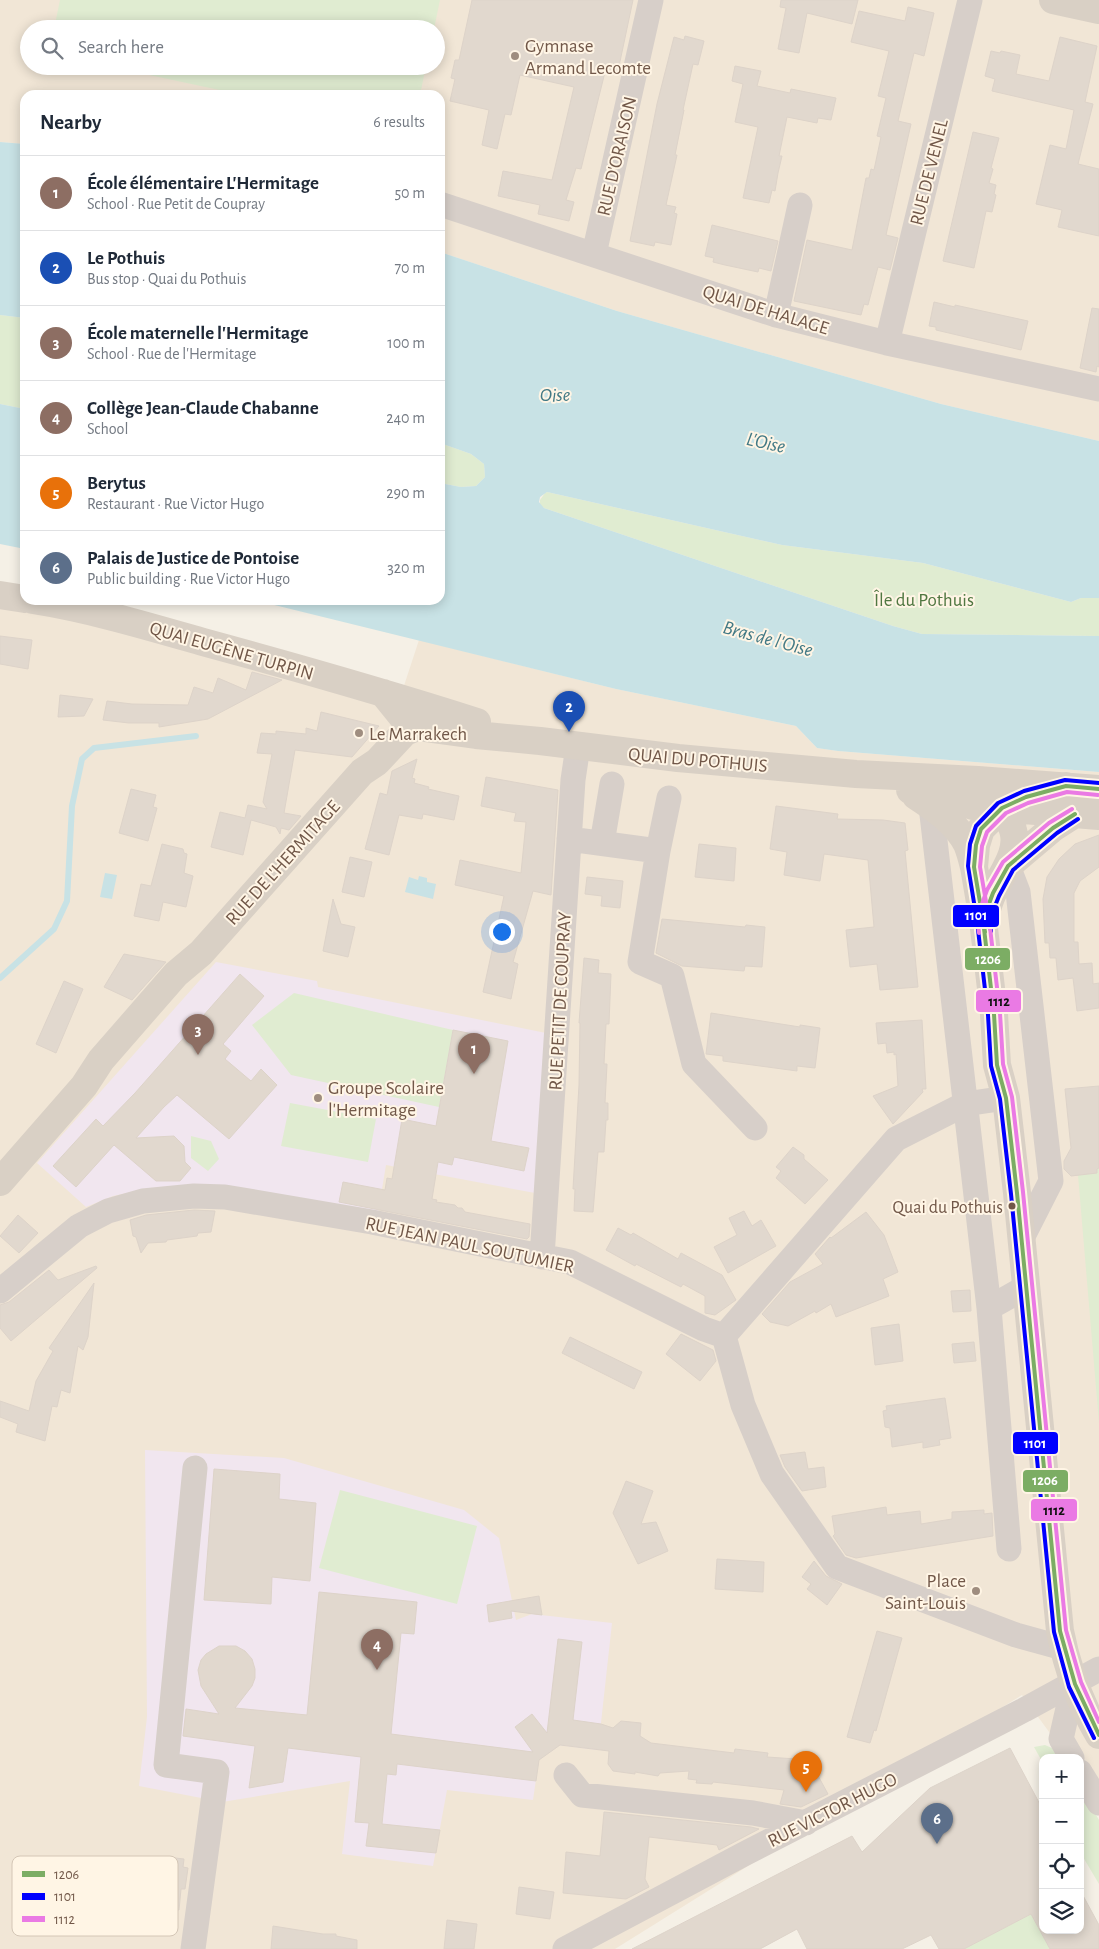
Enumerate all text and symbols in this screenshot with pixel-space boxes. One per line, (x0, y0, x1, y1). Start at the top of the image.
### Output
search box (20, 20, 445, 75)
icon: search (38, 34, 66, 62)
place label: Gymnase Armand Lecomte (525, 37, 651, 78)
text: Search here (78, 38, 164, 57)
marker: Gymnase Armand Lecomte (509, 50, 521, 62)
street label: RUE D'ORAISON (594, 95, 640, 218)
text: Nearby (40, 112, 101, 133)
text: 6 results (373, 114, 425, 130)
street label: RUE DE VENEL (907, 117, 952, 227)
text: École élémentaire L'Hermitage (87, 174, 319, 193)
text: 1 (53, 185, 59, 201)
text: 50 m (394, 185, 425, 201)
text: School · Rue Petit de Coupray (87, 196, 265, 212)
text: Le Pothuis (87, 249, 165, 268)
text: 2 (52, 260, 60, 276)
text: 70 m (394, 260, 425, 276)
text: Bus stop · Quai du Pothuis (87, 271, 246, 287)
street label: QUAI DE HALAGE (700, 282, 831, 339)
text: École maternelle l'Hermitage (87, 324, 308, 343)
text: 3 (53, 335, 59, 351)
text: 100 m (387, 335, 425, 351)
text: School · Rue de l'Hermitage (87, 346, 256, 362)
water label: Oise (540, 385, 571, 405)
text: Collège Jean-Claude Chabanne (87, 399, 319, 418)
text: 4 (52, 410, 60, 426)
text: 240 m (386, 410, 425, 426)
text: School (87, 421, 128, 437)
water label: L'Oise (744, 429, 788, 457)
text: Berytus (87, 474, 146, 493)
text: 5 (53, 485, 59, 501)
text: 290 m (386, 485, 425, 501)
text: Restaurant · Rue Victor Hugo (87, 496, 264, 512)
text: Palais de Justice de Pontoise (87, 549, 299, 568)
text: 6 (52, 560, 60, 576)
text: 320 m (387, 560, 425, 576)
text: Public building · Rue Victor Hugo (87, 571, 290, 587)
park label: Île du Pothuis (874, 589, 974, 610)
street label: QUAI EUGÈNE TURPIN (148, 617, 316, 684)
water label: Bras de l'Oise (721, 617, 815, 661)
pin: 2 (553, 691, 585, 732)
place label: Le Marrakech (369, 725, 467, 744)
marker: Le Marrakech (353, 727, 365, 739)
street label: QUAI DU POTHUIS (627, 745, 768, 776)
street label: RUE DE L'HERMITAGE (222, 797, 344, 929)
line badge: 1101 (952, 904, 1000, 928)
text: 1101 (965, 909, 987, 923)
street label: RUE PETIT DE COUPRAY (546, 911, 575, 1091)
your location (489, 919, 515, 945)
line badge: 1206 (964, 947, 1011, 971)
text: 1206 (975, 953, 1001, 967)
line badge: 1112 (975, 989, 1022, 1013)
text: 1112 (988, 995, 1010, 1009)
pin: 3 (182, 1014, 214, 1055)
pin: 1 (458, 1033, 490, 1074)
place label: Groupe Scolaire l'Hermitage (328, 1079, 444, 1120)
marker: Groupe Scolaire l'Hermitage (312, 1092, 324, 1104)
place label: Quai du Pothuis (892, 1199, 1003, 1217)
marker: Quai du Pothuis (1007, 1201, 1017, 1211)
street label: RUE JEAN PAUL SOUTUMIER (364, 1214, 576, 1277)
line badge: 1101 (1012, 1431, 1059, 1455)
text: 1101 (1024, 1437, 1046, 1451)
line badge: 1206 (1022, 1469, 1069, 1493)
text: 1206 (1032, 1474, 1058, 1488)
line badge: 1112 (1030, 1498, 1078, 1522)
text: 1112 (1043, 1504, 1065, 1518)
place label: Place Saint-Louis (885, 1572, 966, 1613)
marker: Place Saint-Louis (970, 1585, 982, 1597)
pin: 4 (361, 1629, 393, 1670)
pin: 5 (790, 1751, 822, 1792)
map controls (1039, 1754, 1084, 1934)
button: + (1039, 1754, 1084, 1799)
street label: RUE VICTOR HUGO (765, 1770, 900, 1851)
button: − (1039, 1799, 1084, 1844)
pin: 6 (921, 1803, 953, 1844)
button: locate (1039, 1844, 1084, 1889)
legend (12, 1856, 178, 1936)
text: 1206 (54, 1868, 79, 1882)
button: layers (1039, 1889, 1084, 1934)
text: 1101 (54, 1890, 76, 1904)
text: 1112 (54, 1913, 75, 1927)

